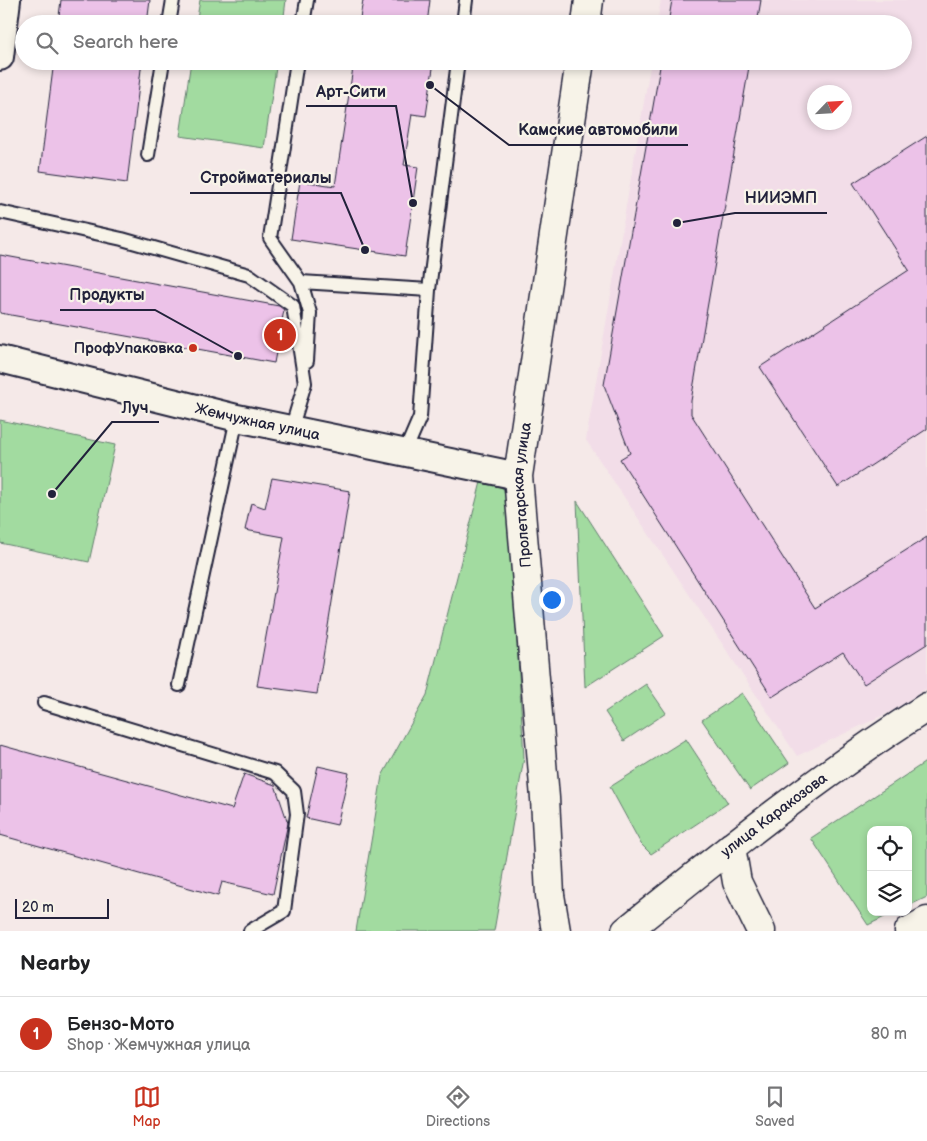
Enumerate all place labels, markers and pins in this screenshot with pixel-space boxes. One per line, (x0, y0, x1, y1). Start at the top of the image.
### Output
callout: Арт-Сити (306, 75, 396, 106)
callout: Камские автомобили (509, 114, 688, 145)
callout: Стройматериалы (190, 162, 341, 193)
callout: НИИЭМП (735, 182, 827, 213)
callout: Продукты (60, 279, 155, 310)
pin: 1 (264, 316, 296, 354)
place label: ПрофУпаковка (74, 339, 183, 358)
marker: ПрофУпаковка (187, 342, 199, 354)
callout: Луч (112, 391, 159, 422)

